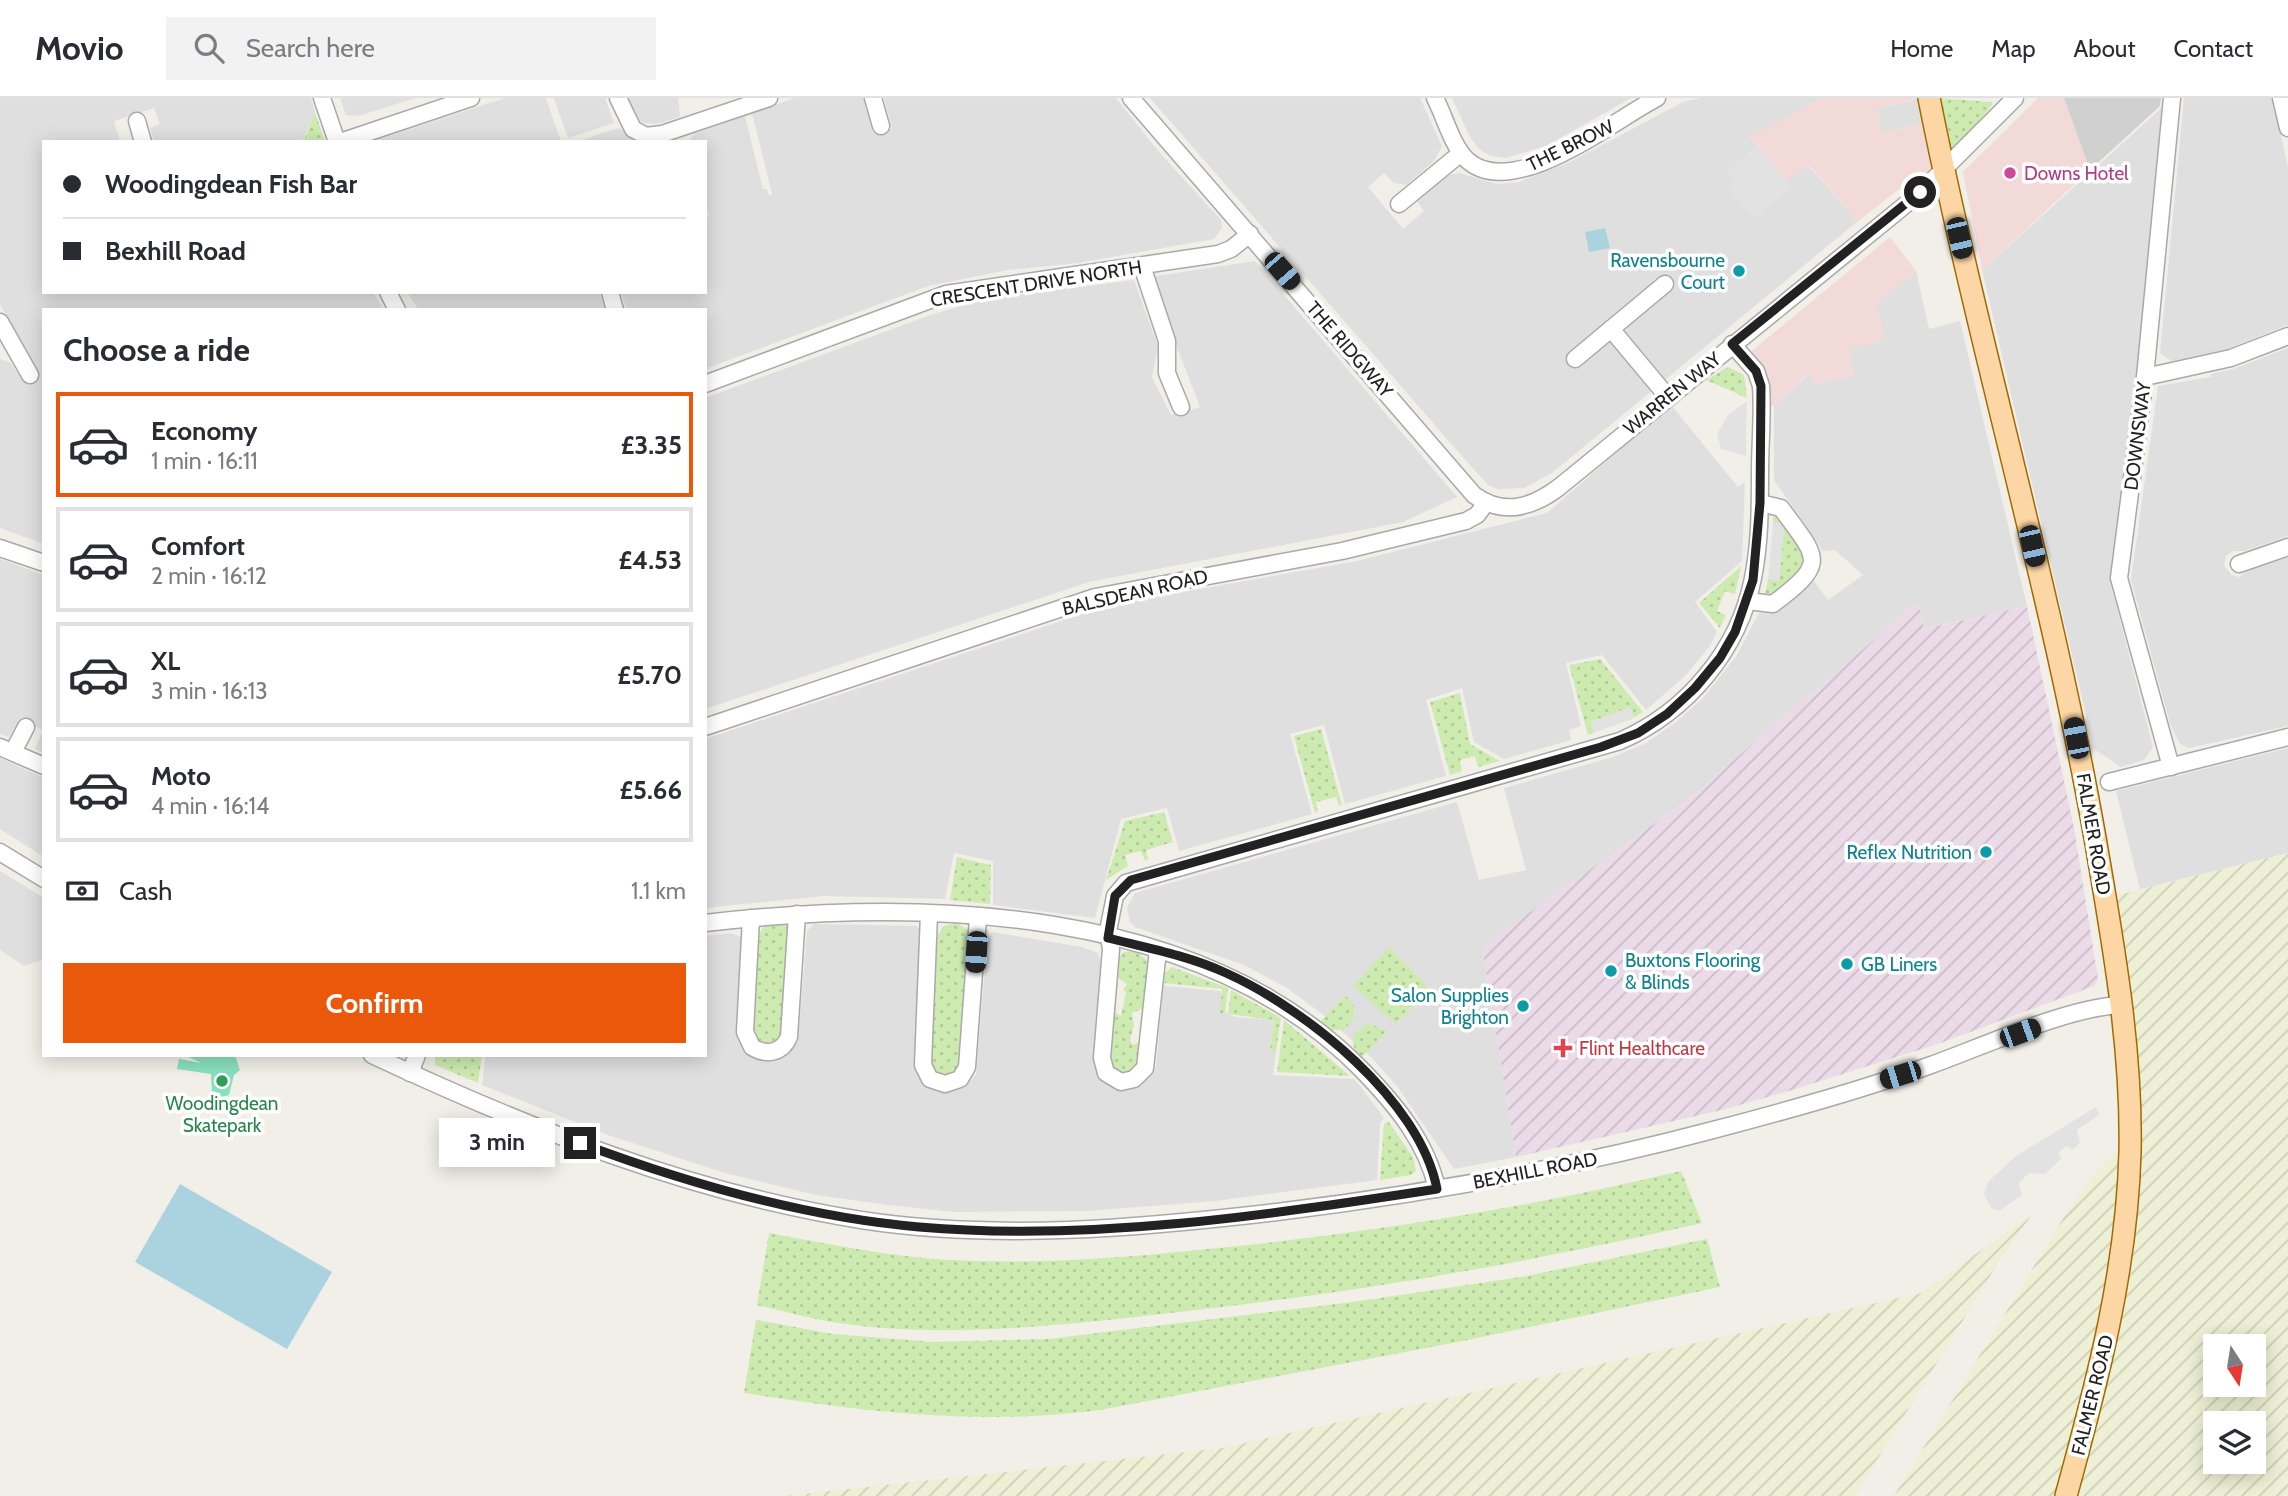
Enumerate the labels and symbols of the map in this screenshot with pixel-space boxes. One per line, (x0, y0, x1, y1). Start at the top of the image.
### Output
street label: THE BROW (1523, 115, 1617, 176)
place label: Downs Hotel (2024, 162, 2129, 185)
marker: Downs Hotel (2002, 165, 2018, 181)
route start (1904, 176, 1936, 208)
car (1945, 215, 1974, 261)
car (1261, 248, 1304, 294)
place label: Ravensbourne Court (1610, 249, 1726, 294)
street label: CRESCENT DRIVE NORTH (929, 255, 1144, 312)
marker: Ravensbourne Court (1731, 263, 1747, 279)
street label: THE RIDGWAY (1302, 297, 1398, 402)
street label: WARREN WAY (1619, 347, 1726, 440)
street label: DOWNSWAY (2119, 380, 2156, 492)
car (2018, 523, 2047, 569)
street label: BALSDEAN ROAD (1060, 565, 1210, 620)
car (2062, 715, 2091, 761)
street label: FALMER ROAD (2071, 771, 2116, 897)
place label: Reflex Nutrition (1847, 841, 1972, 864)
marker: Reflex Nutrition (1978, 844, 1994, 860)
car (965, 930, 988, 974)
place label: Buxtons Flooring & Blinds (1625, 949, 1761, 994)
place label: GB Liners (1861, 953, 1937, 976)
marker: GB Liners (1839, 956, 1855, 972)
marker: Buxtons Flooring & Blinds (1603, 963, 1619, 979)
place label: Salon Supplies Brighton (1391, 984, 1509, 1029)
marker: Salon Supplies Brighton (1515, 998, 1531, 1014)
car (1997, 1016, 2044, 1050)
place label: Flint Healthcare (1579, 1037, 1705, 1060)
marker: Flint Healthcare (1553, 1038, 1573, 1058)
car (1877, 1059, 1924, 1091)
marker: Woodingdean Skatepark (214, 1073, 230, 1089)
place label: Woodingdean Skatepark (166, 1092, 278, 1137)
callout: 3 min (440, 1118, 556, 1168)
route end (564, 1127, 596, 1159)
street label: BEXHILL ROAD (1471, 1147, 1599, 1194)
street label: FALMER ROAD (2066, 1332, 2119, 1458)
north arrow (2203, 1334, 2266, 1396)

